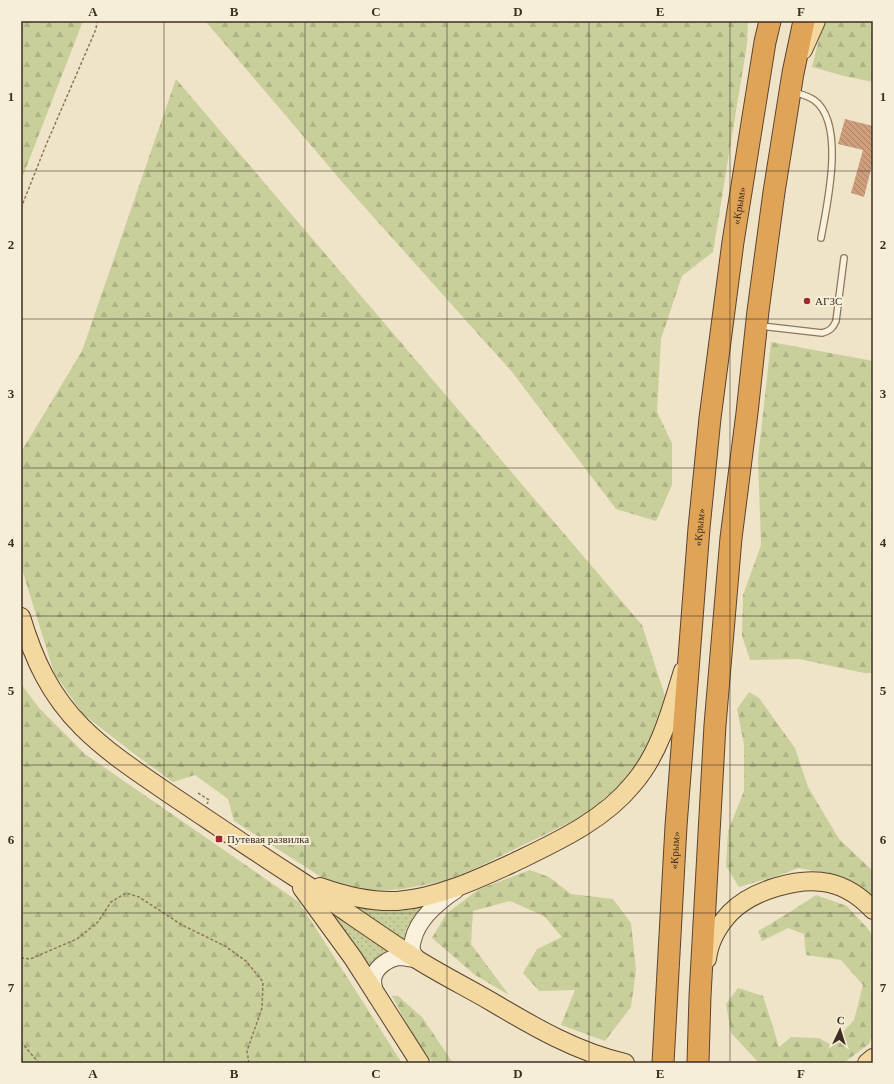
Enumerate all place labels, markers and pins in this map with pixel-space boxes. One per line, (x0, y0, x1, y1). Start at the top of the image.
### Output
place label: АГЗС (815, 295, 842, 307)
marker: АГЗС (802, 296, 812, 306)
place label: Путевая развилка (227, 833, 309, 845)
marker: Путевая развилка (214, 834, 224, 844)

